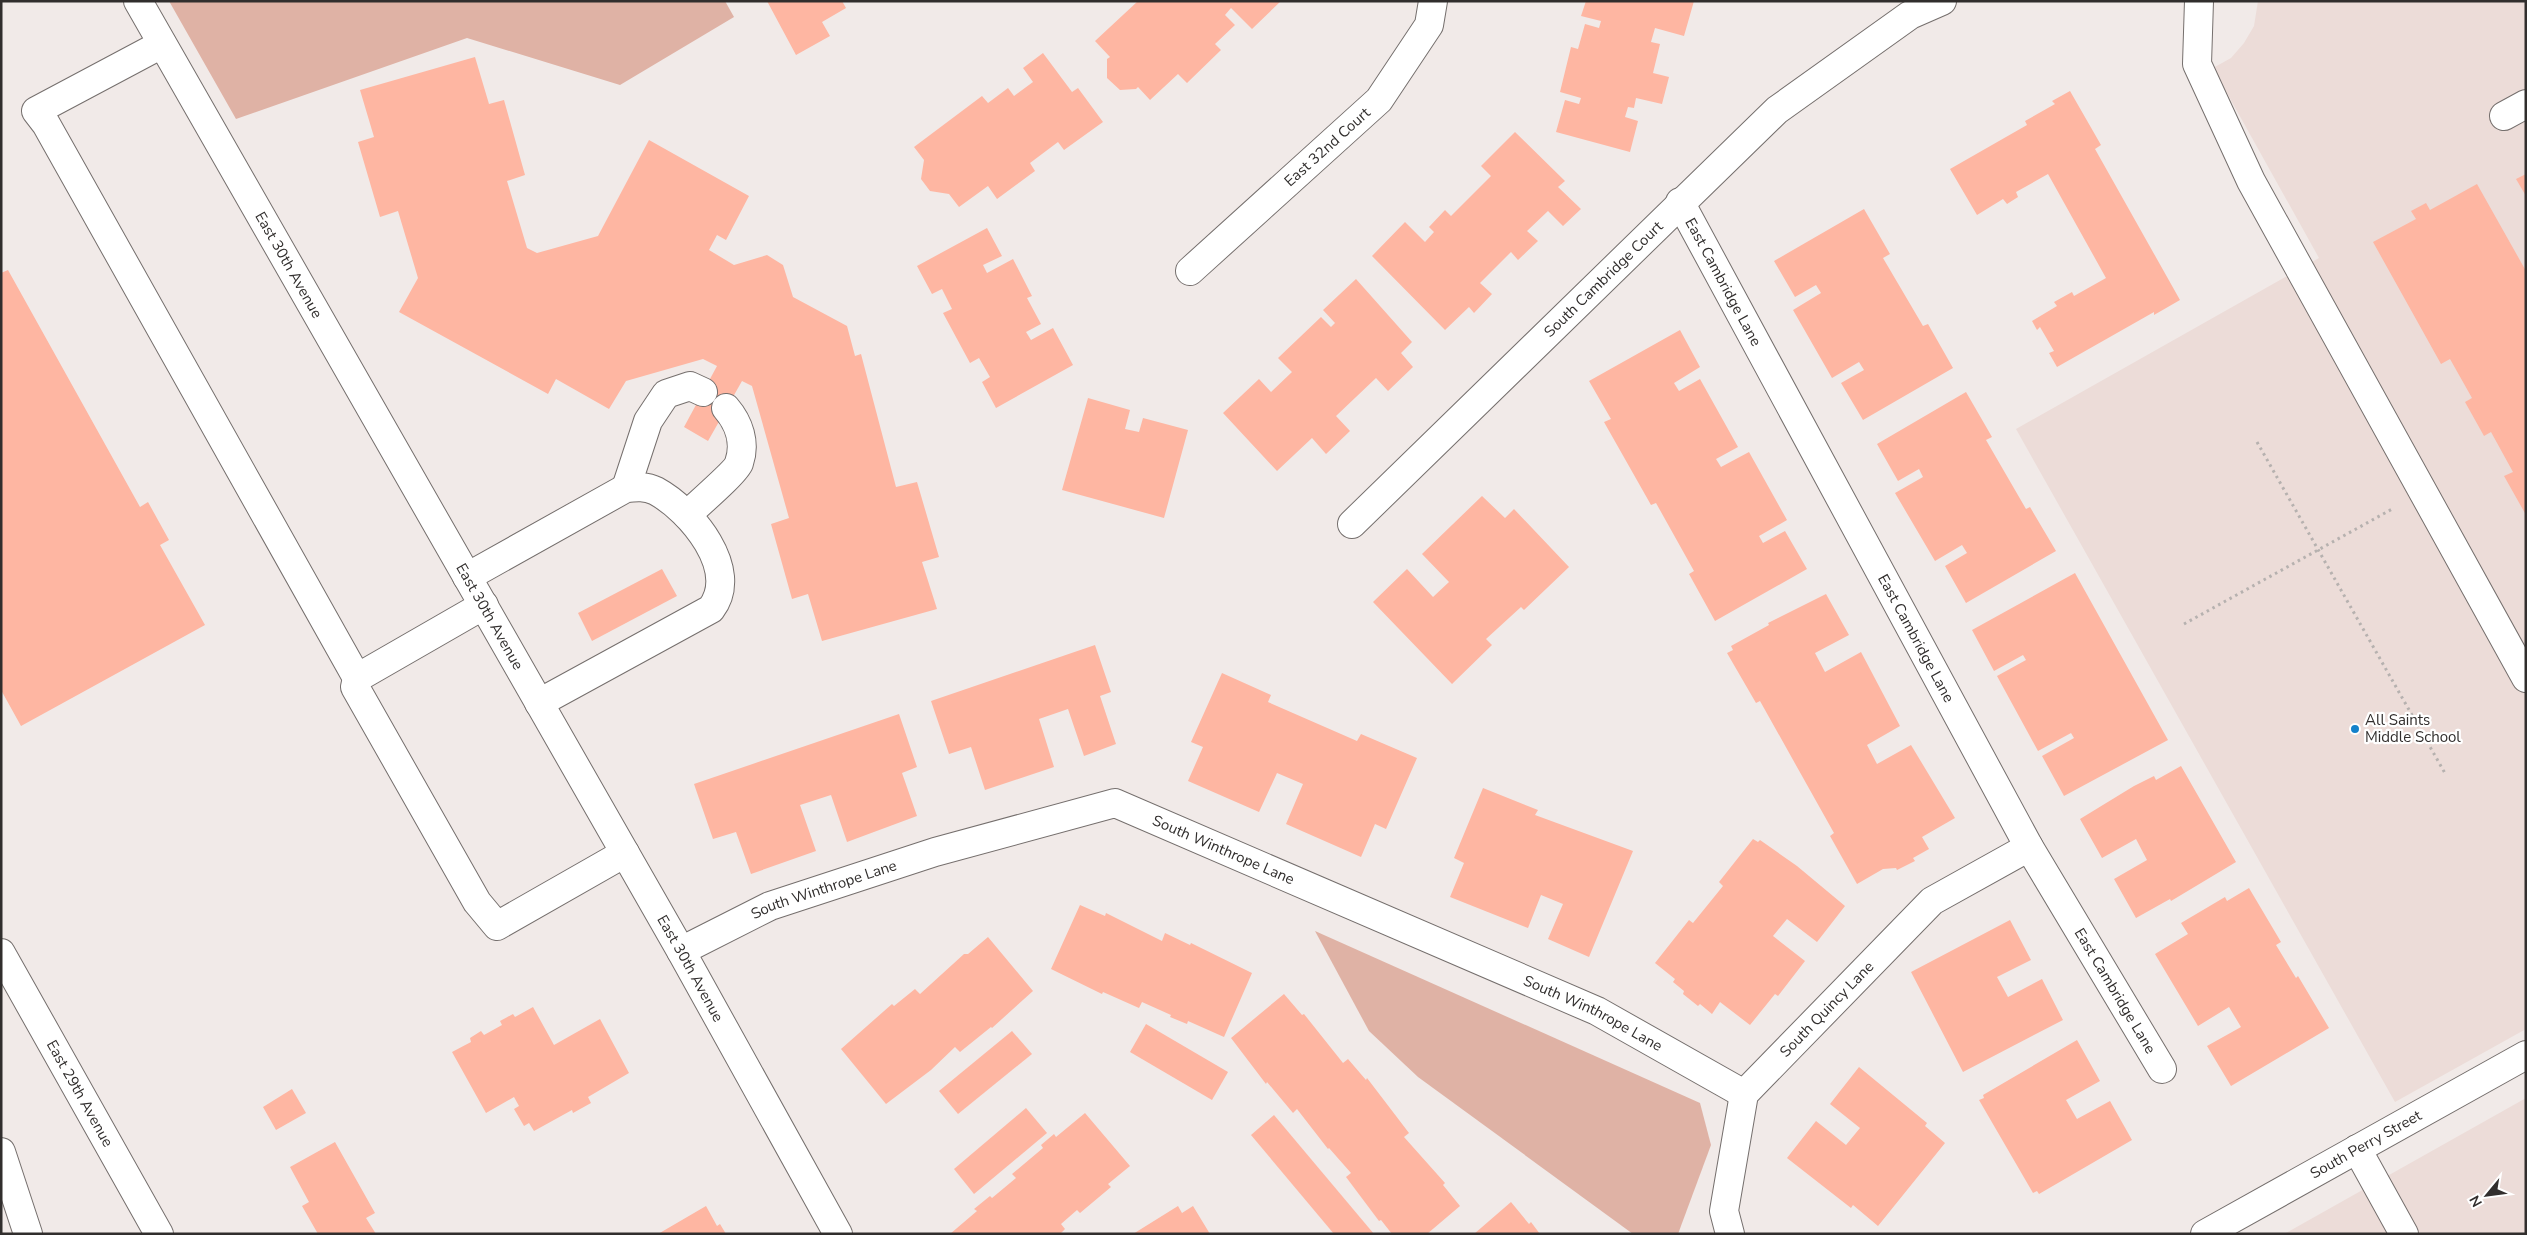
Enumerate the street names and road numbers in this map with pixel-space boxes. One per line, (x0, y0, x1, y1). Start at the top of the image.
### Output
street label: East 32nd Court (1280, 102, 1375, 191)
street label: East 30th Avenue (250, 208, 327, 322)
street label: East Cambridge Lane (1680, 214, 1766, 350)
street label: South Cambridge Court (1540, 216, 1668, 342)
street label: East 30th Avenue (451, 560, 528, 673)
street label: East Cambridge Lane (1873, 571, 1959, 706)
street label: South Winthrope Lane (1149, 810, 1298, 889)
street label: South Winthrope Lane (748, 855, 899, 924)
street label: East 30th Avenue (652, 911, 728, 1025)
street label: East Cambridge Lane (2070, 924, 2161, 1057)
street label: South Quincy Lane (1775, 957, 1878, 1061)
street label: South Winthrope Lane (1520, 970, 1666, 1056)
street label: East 29th Avenue (42, 1036, 118, 1150)
street label: South Perry Street (2306, 1105, 2426, 1183)

